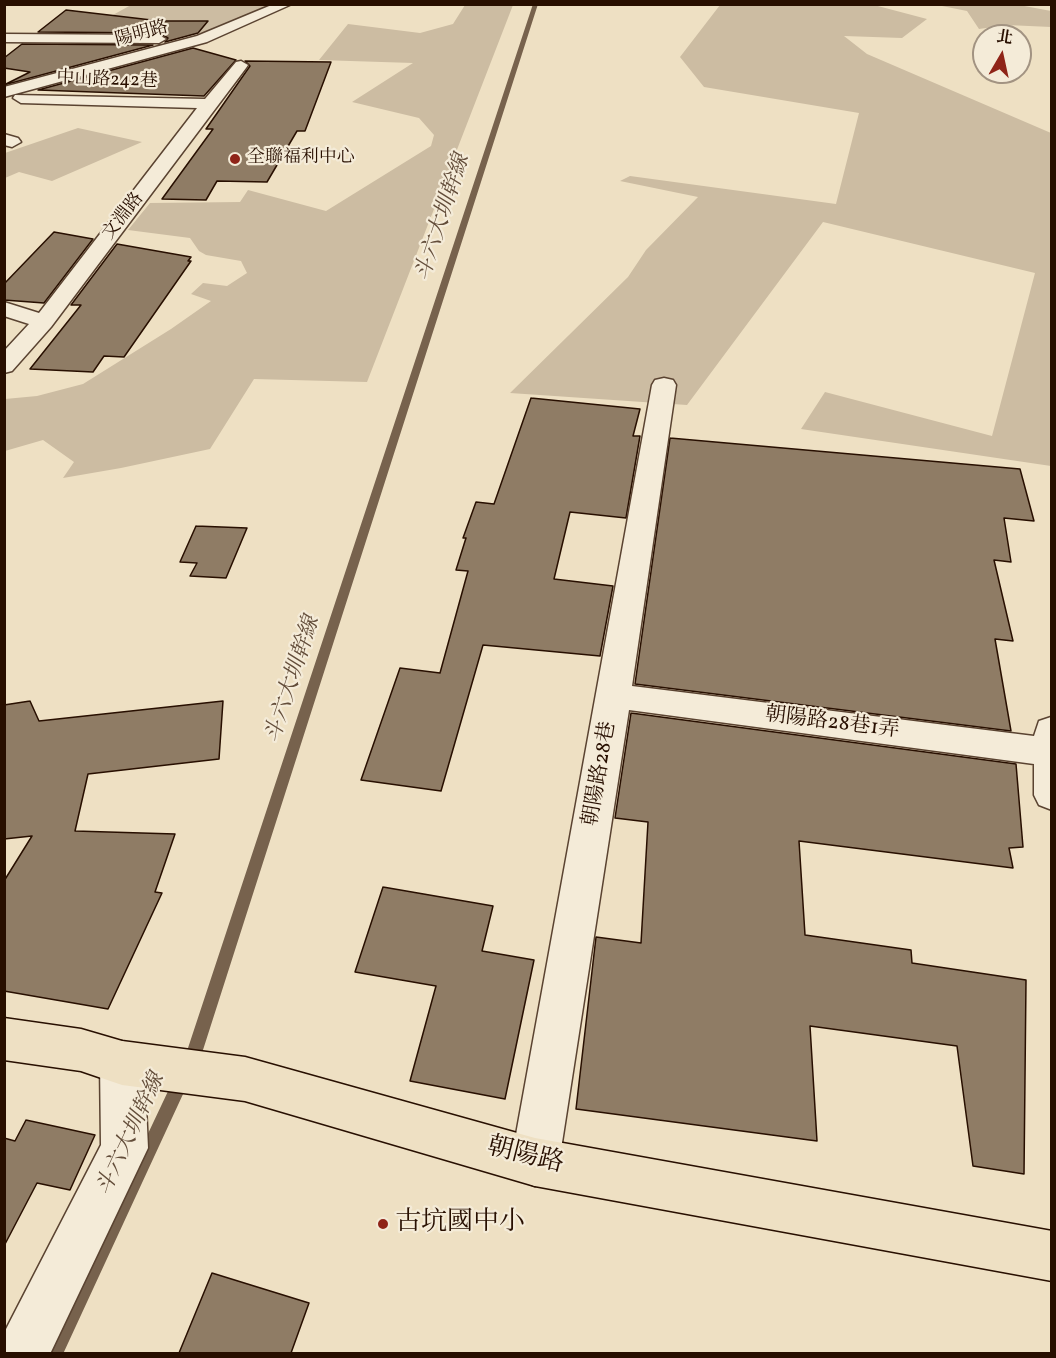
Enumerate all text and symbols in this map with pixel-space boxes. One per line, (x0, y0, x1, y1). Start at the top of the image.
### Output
street label: 陽明路 (113, 18, 171, 52)
north arrow (972, 24, 1032, 84)
text: 北 (995, 26, 1014, 50)
street label: 中山路242巷 (56, 68, 158, 94)
place label: 全聯福利中心 (247, 148, 355, 170)
water label: 斗六大圳幹線 (411, 151, 477, 285)
marker: 全聯福利中心 (228, 152, 242, 166)
street label: 文淵路 (99, 189, 149, 245)
water label: 斗六大圳幹線 (261, 613, 327, 747)
street label: 朝陽路28巷1弄 (763, 703, 901, 745)
street label: 朝陽路28巷 (579, 720, 623, 828)
water label: 斗六大圳幹線 (92, 1070, 172, 1200)
street label: 朝陽路 (483, 1132, 567, 1182)
place label: 古坑國中小 (395, 1208, 525, 1240)
marker: 古坑國中小 (376, 1217, 390, 1231)

